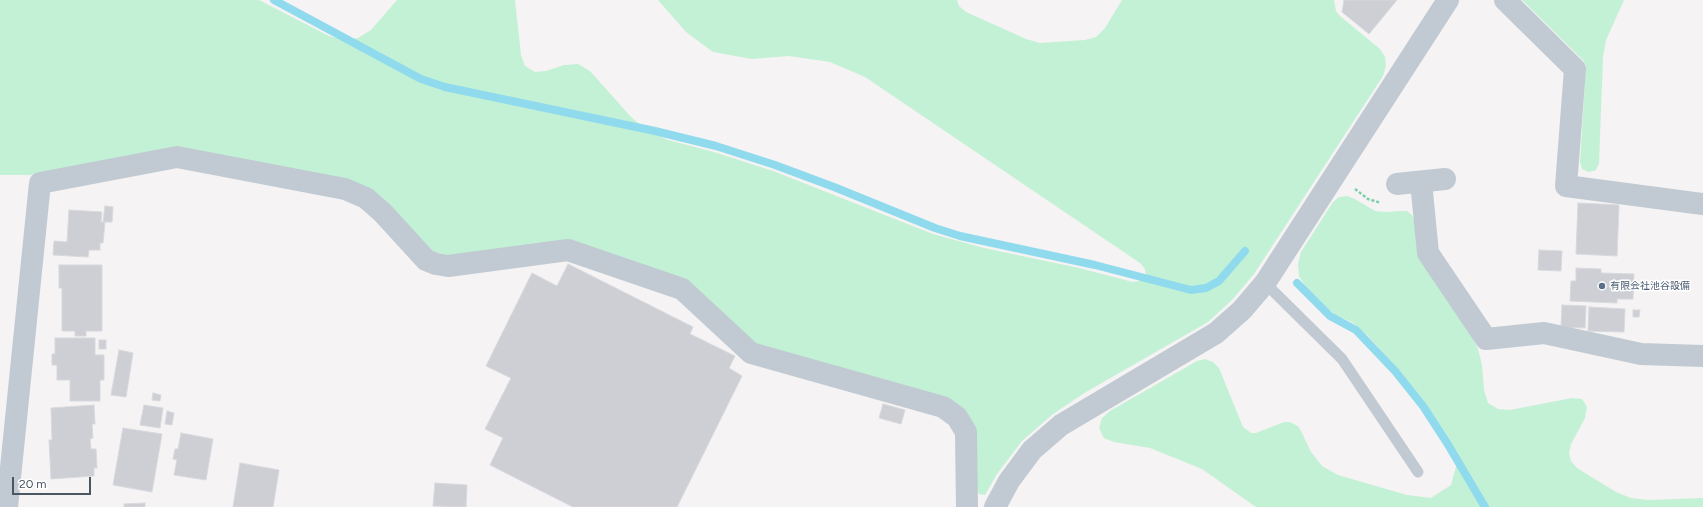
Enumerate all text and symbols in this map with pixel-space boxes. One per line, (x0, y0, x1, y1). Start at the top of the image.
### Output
place label: 有限会社池谷設備 (1610, 280, 1690, 292)
marker: 有限会社池谷設備 (1597, 281, 1607, 291)
scale bar (14, 469, 93, 495)
text: 20 m (19, 477, 47, 491)

